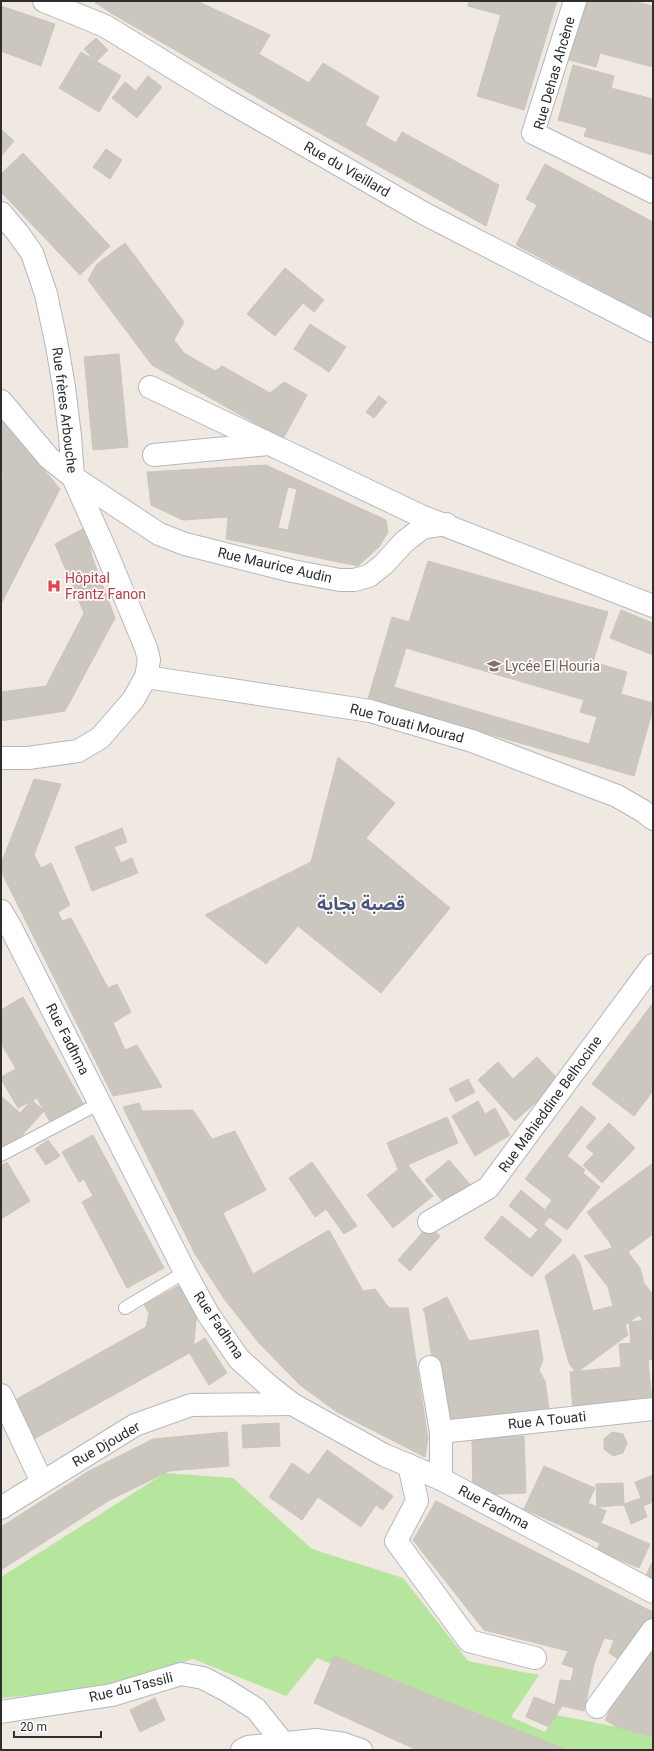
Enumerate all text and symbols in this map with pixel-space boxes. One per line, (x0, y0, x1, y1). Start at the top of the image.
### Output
street label: Rue Dehas Ahcène (530, 15, 578, 131)
street label: Rue du Vieillard (301, 138, 393, 200)
street label: Rue frères Arbouche (49, 346, 81, 474)
street label: Rue Maurice Audin (216, 544, 334, 586)
place label: Hôpital Frantz Fanon (65, 570, 146, 602)
hospital icon: Hôpital Frantz Fanon (46, 578, 62, 594)
school or university icon: Lycée El Houria (486, 658, 502, 674)
place label: Lycée El Houria (505, 658, 600, 674)
street label: Rue Touati Mourad (348, 700, 466, 746)
district label: قصبة بجاية (317, 893, 405, 914)
street label: Rue Fadhma (43, 1001, 93, 1077)
street label: Rue Mahieddine Belhocine (495, 1033, 605, 1175)
street label: Rue Fadhma (191, 1288, 247, 1362)
street label: Rue A Touati (507, 1408, 587, 1432)
street label: Rue Djouder (69, 1418, 143, 1470)
street label: Rue Fadhma (456, 1482, 532, 1532)
street label: Rue du Tassili (87, 1669, 175, 1705)
scale bar (14, 1713, 101, 1739)
text: 20 m (20, 1720, 47, 1734)

